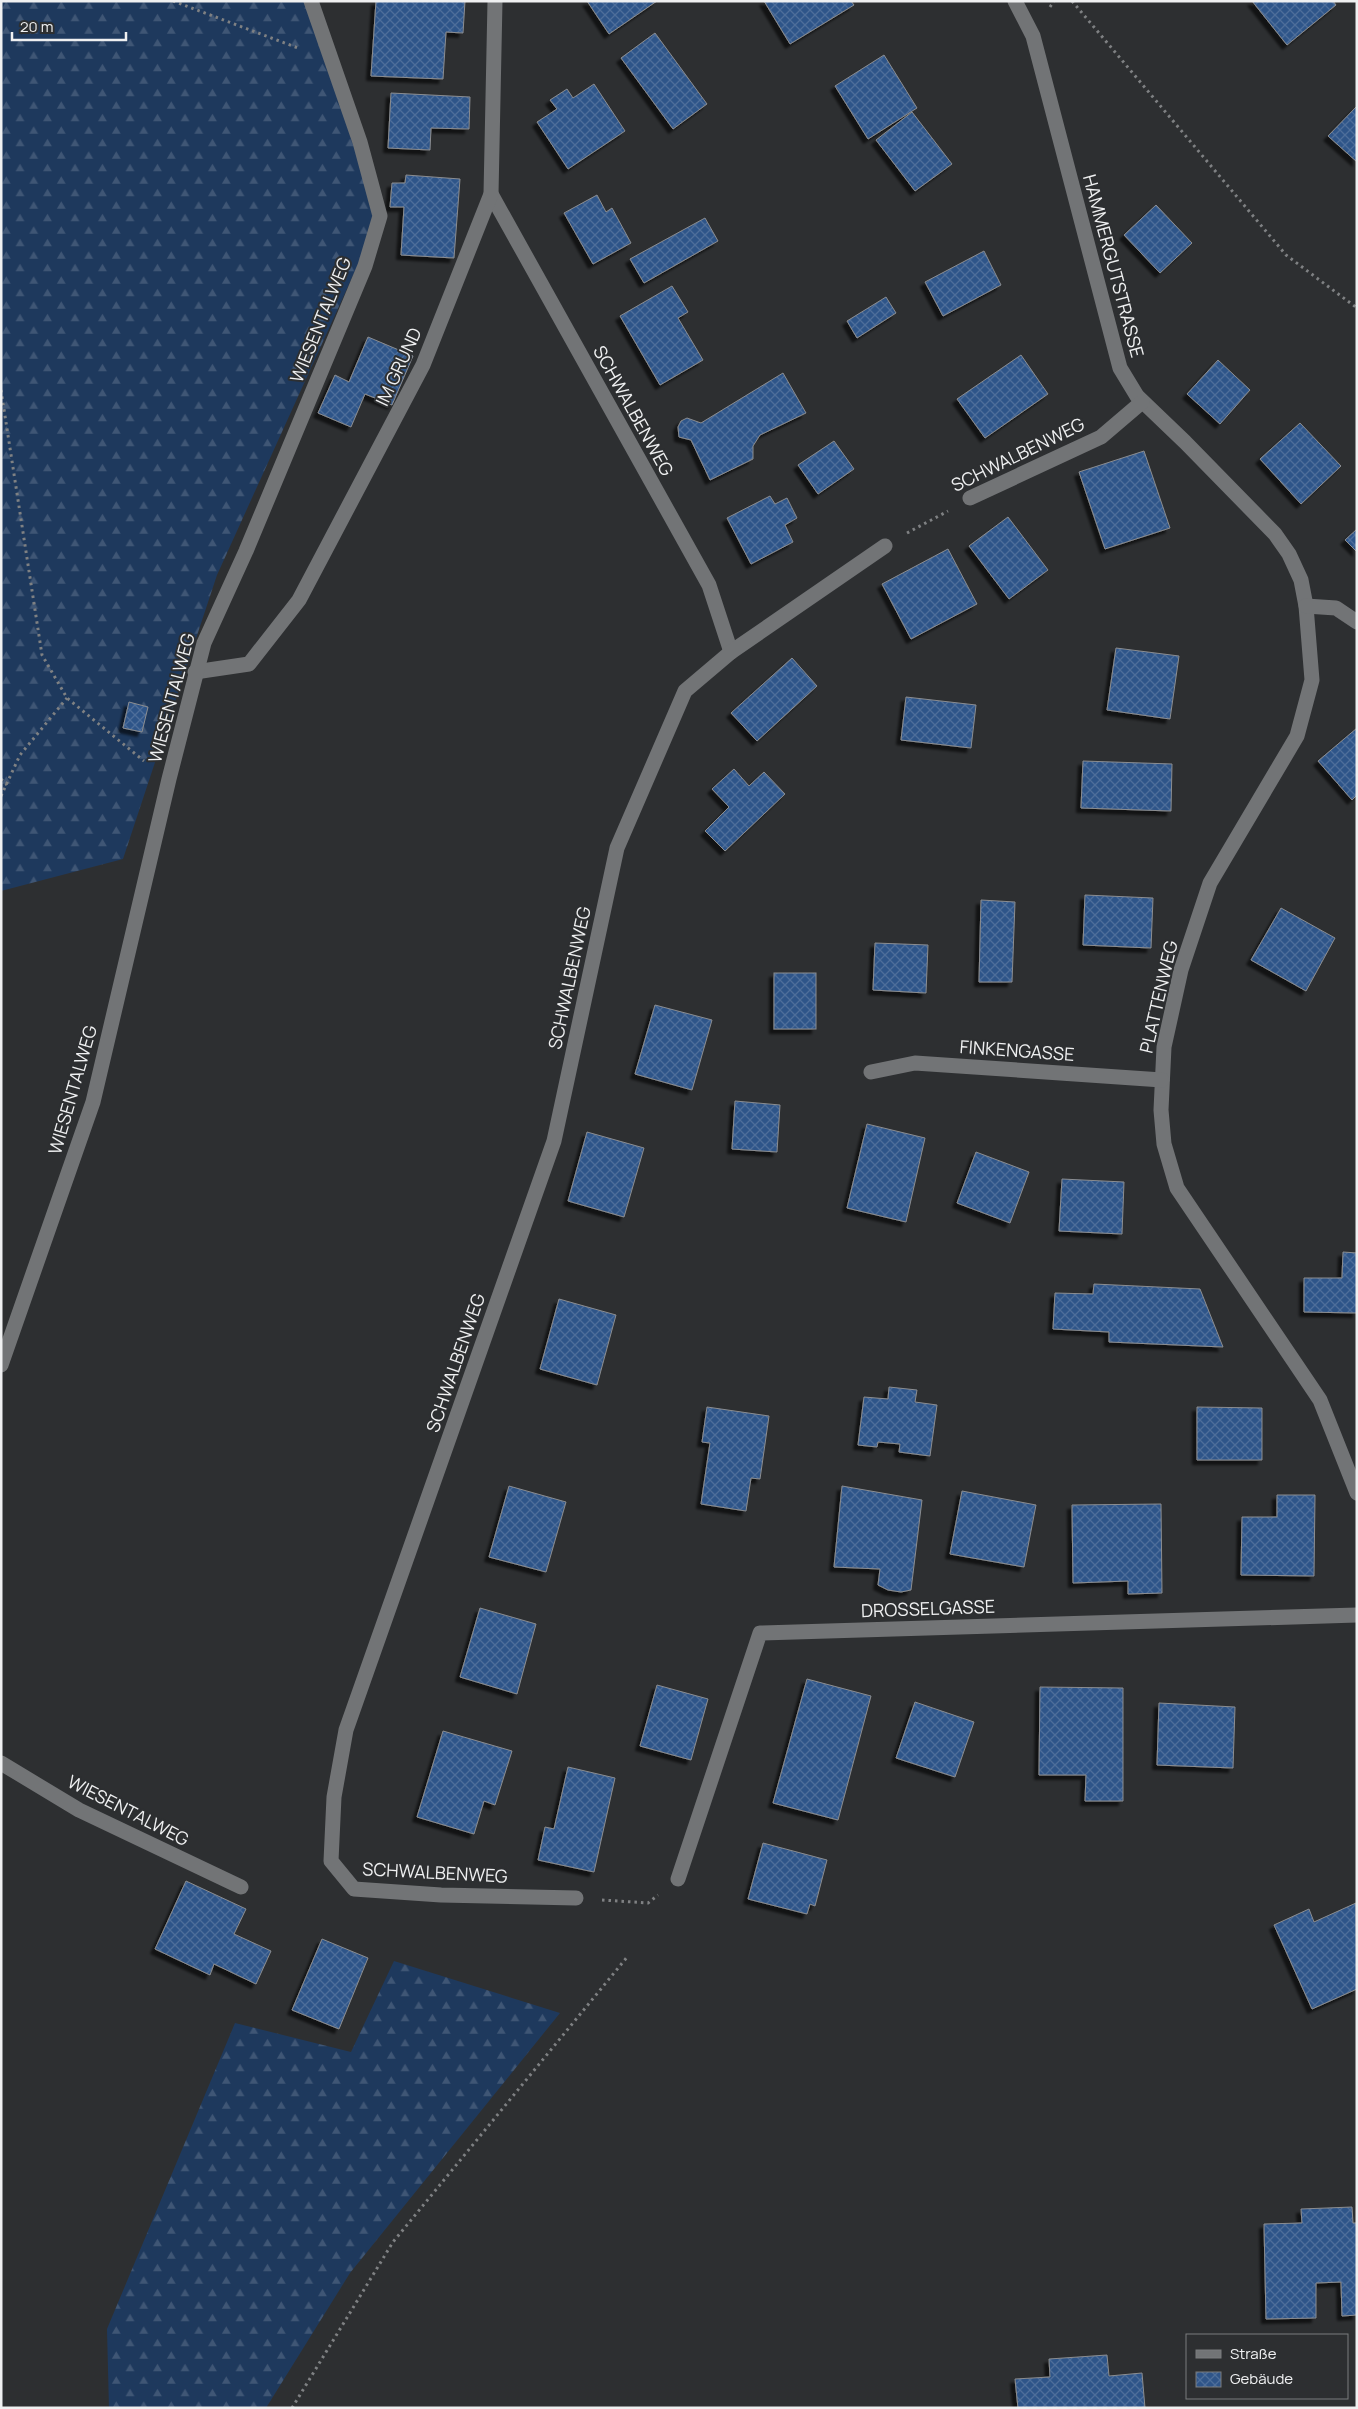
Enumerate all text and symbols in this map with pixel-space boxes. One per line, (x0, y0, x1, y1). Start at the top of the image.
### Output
scale bar (12, 10, 126, 42)
text: 20 m (20, 16, 53, 37)
street label: HAMMERGUTSTRASSE (1078, 172, 1150, 360)
street label: WIESENTALWEG (284, 253, 356, 386)
street label: IM GRUND (369, 323, 427, 410)
street label: SCHWALBENWEG (588, 341, 680, 480)
street label: SCHWALBENWEG (947, 411, 1088, 497)
street label: WIESENTALWEG (142, 630, 200, 765)
street label: SCHWALBENWEG (542, 904, 596, 1051)
street label: PLATTENWEG (1133, 938, 1183, 1055)
street label: WIESENTALWEG (42, 1022, 102, 1157)
street label: FINKENGASSE (959, 1034, 1075, 1066)
street label: SCHWALBENWEG (420, 1290, 490, 1435)
street label: DROSSELGASSE (861, 1594, 995, 1622)
street label: WIESENTALWEG (64, 1769, 194, 1851)
street label: SCHWALBENWEG (362, 1856, 509, 1888)
legend (1186, 2334, 1348, 2399)
text: Straße (1230, 2343, 1277, 2364)
text: Gebäude (1230, 2368, 1293, 2389)

